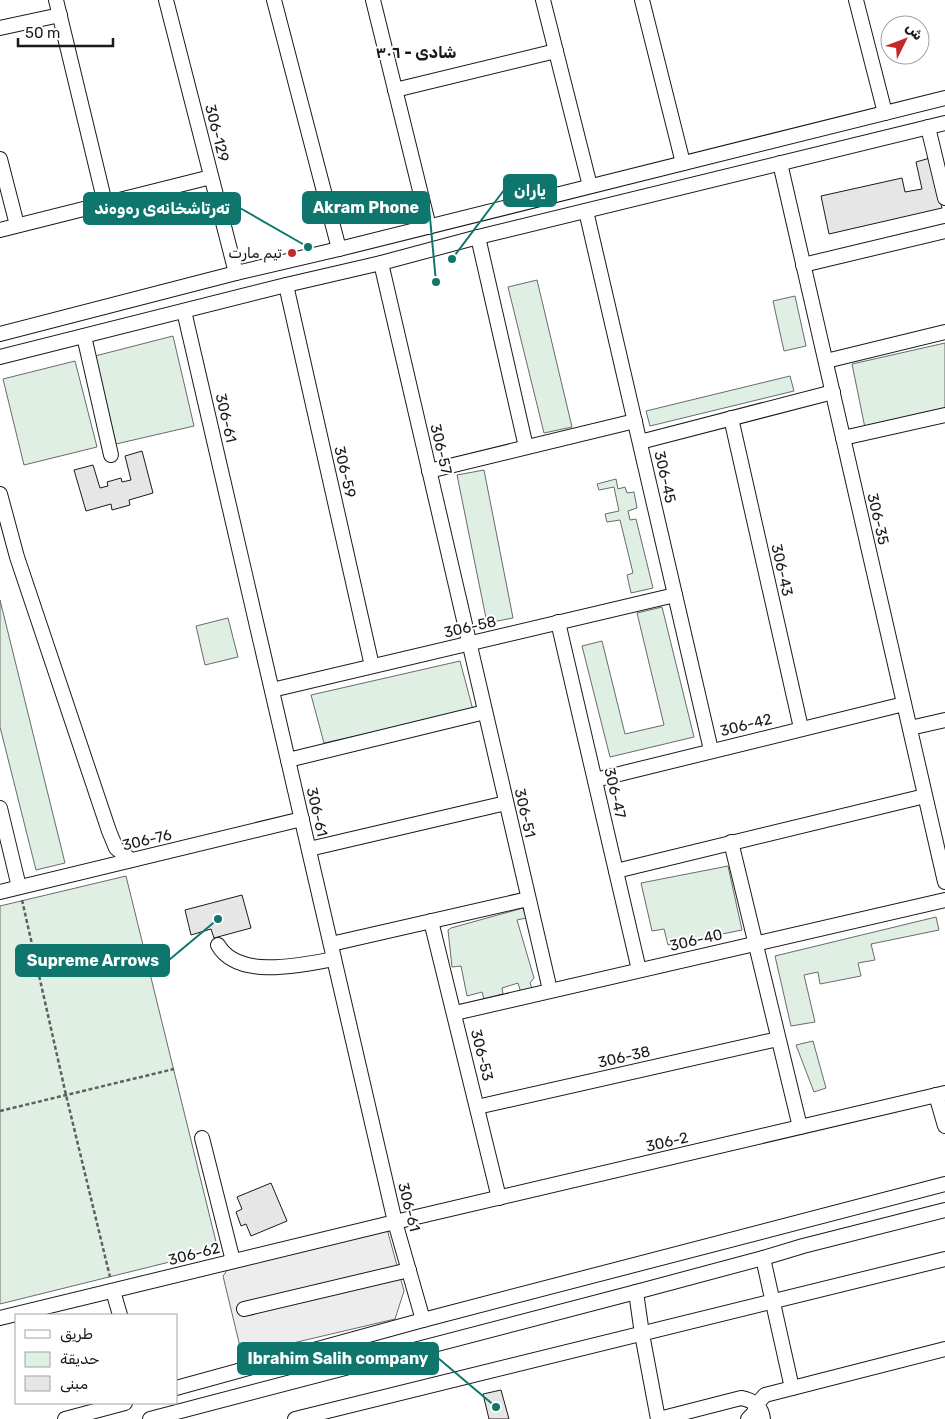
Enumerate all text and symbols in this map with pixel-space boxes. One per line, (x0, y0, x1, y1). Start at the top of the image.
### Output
scale bar (18, 15, 112, 47)
north arrow (880, 15, 930, 65)
text: ش (902, 19, 927, 44)
text: 50 m (25, 24, 60, 42)
district label: شادی - ٣٠٦ (376, 43, 456, 62)
street label: 306-129 (201, 102, 233, 164)
callout: یاران (504, 175, 556, 206)
text: یاران (514, 181, 546, 200)
callout: Akram Phone (303, 192, 429, 223)
callout: ته‌رتاشخانه‌ی ره‌وه‌ند (84, 193, 240, 224)
text: Akram Phone (313, 198, 419, 217)
text: ته‌رتاشخانه‌ی ره‌وه‌ند (94, 199, 230, 218)
place label: تيم مارت (228, 244, 282, 263)
marker: تيم مارت (286, 247, 298, 259)
street label: 306-61 (212, 392, 240, 444)
street label: 306-57 (426, 422, 456, 476)
street label: 306-59 (330, 444, 360, 500)
street label: 306-45 (650, 449, 680, 505)
street label: 306-35 (863, 491, 893, 547)
street label: 306-43 (767, 542, 797, 598)
street label: 306-58 (442, 612, 498, 642)
street label: 306-42 (718, 710, 774, 740)
street label: 306-47 (600, 766, 630, 820)
street label: 306-61 (303, 786, 331, 838)
street label: 306-51 (511, 787, 539, 839)
street label: 306-76 (120, 826, 174, 854)
street label: 306-40 (668, 925, 724, 955)
callout: Supreme Arrows (16, 945, 169, 976)
text: Supreme Arrows (27, 951, 159, 970)
street label: 306-53 (467, 1027, 497, 1083)
street label: 306-38 (596, 1042, 652, 1072)
street label: 306-2 (644, 1128, 690, 1156)
street label: 306-61 (394, 1181, 424, 1233)
street label: 306-62 (166, 1239, 222, 1269)
legend (15, 1314, 178, 1404)
text: طريق (60, 1325, 93, 1343)
callout: Ibrahim Salih company (238, 1343, 438, 1374)
text: Ibrahim Salih company (248, 1349, 429, 1368)
text: حديقة (60, 1350, 100, 1368)
text: مبنى (60, 1375, 88, 1393)

